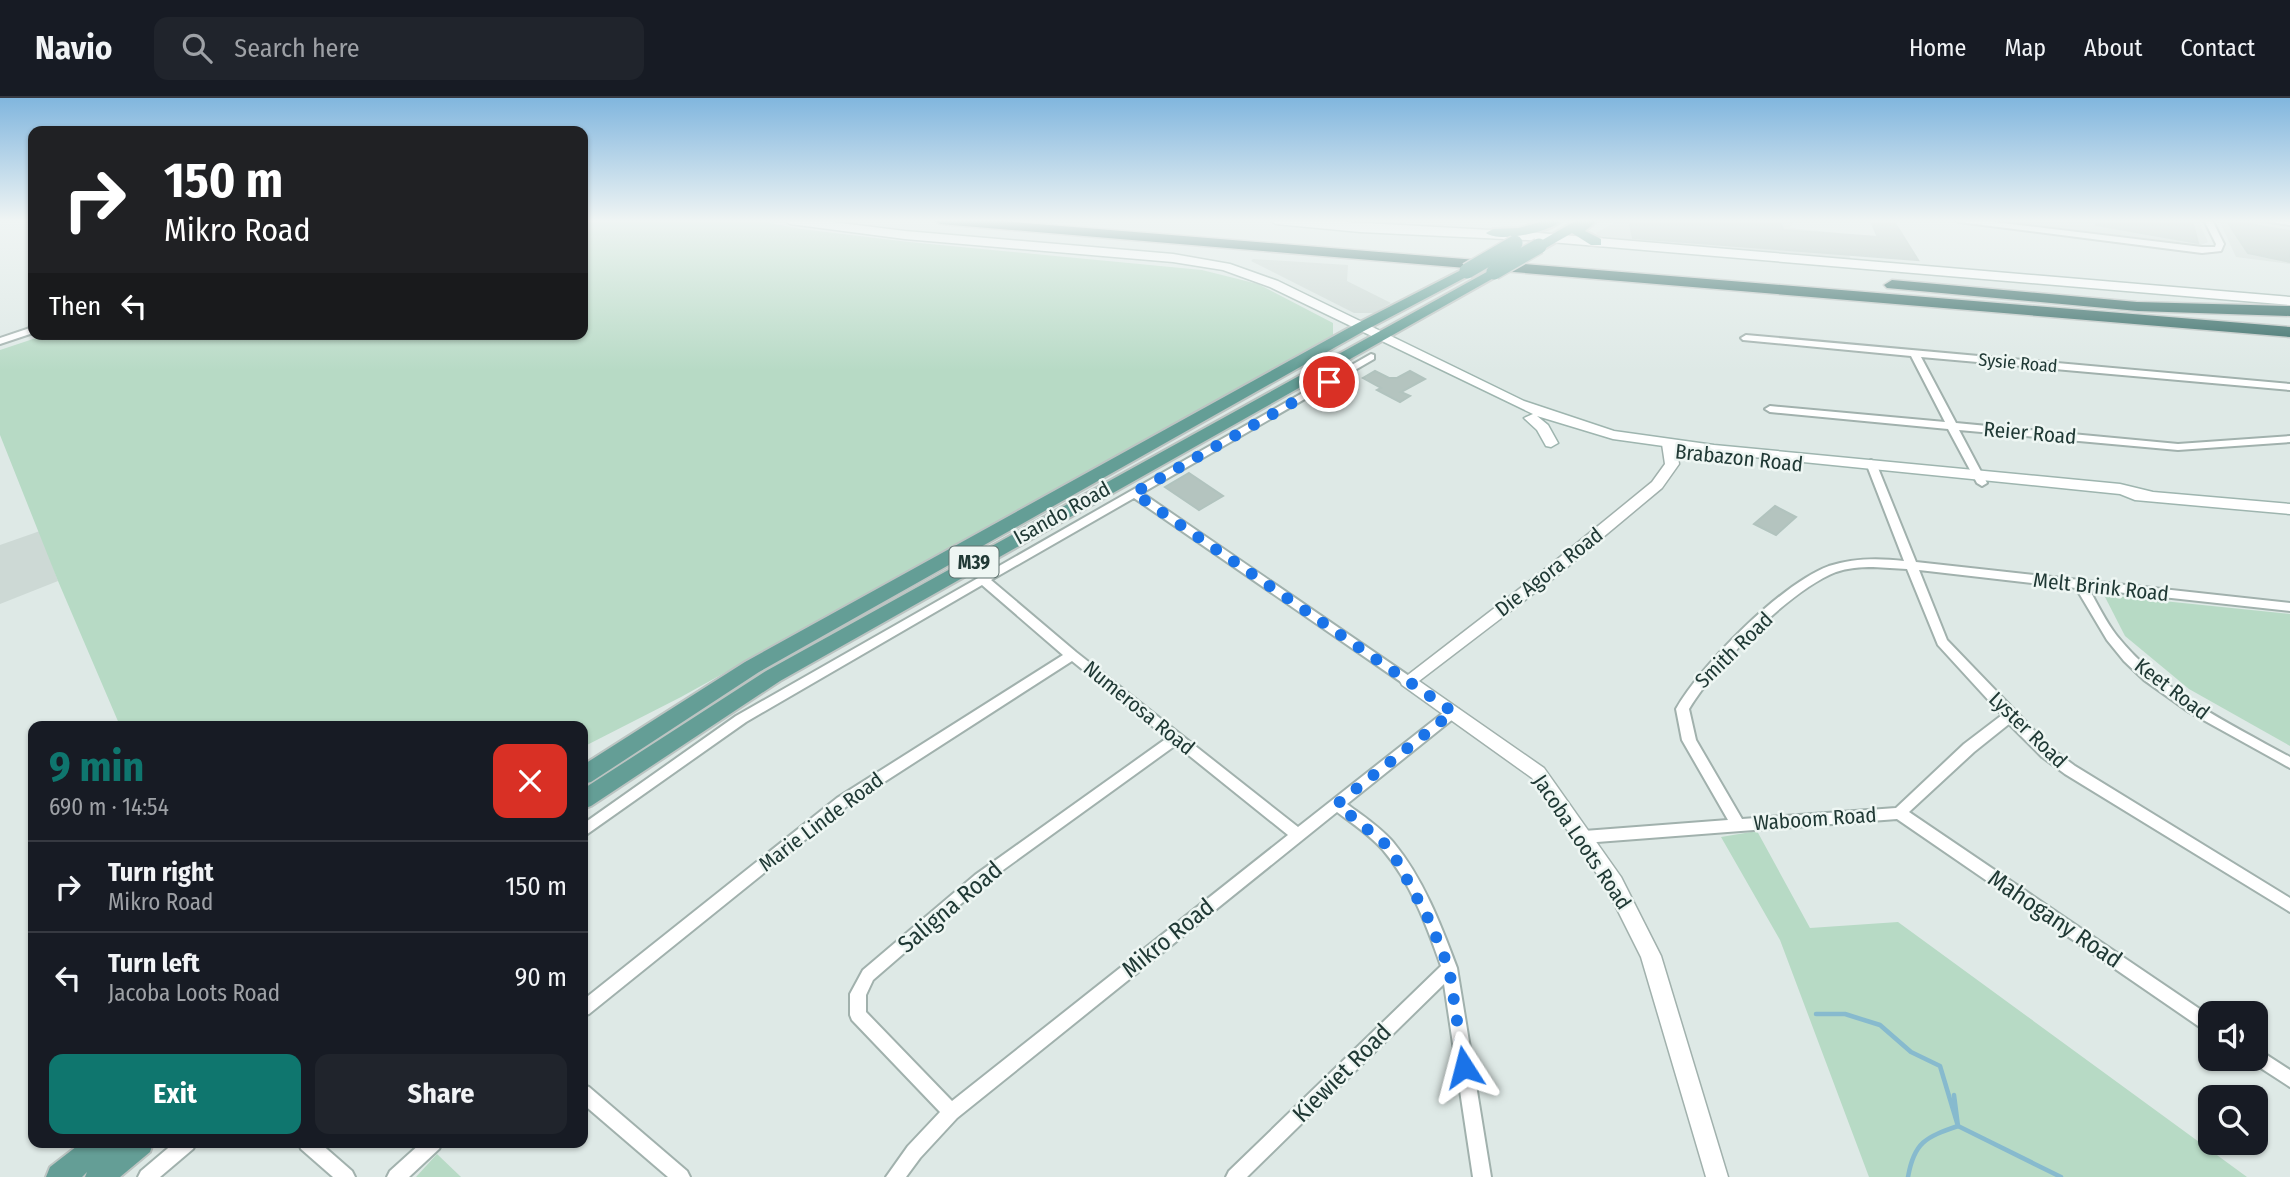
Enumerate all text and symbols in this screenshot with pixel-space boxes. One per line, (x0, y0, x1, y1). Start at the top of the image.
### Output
search box (154, 17, 644, 80)
text: Navio (35, 28, 112, 68)
icon: search (178, 29, 216, 67)
text: Search here (234, 33, 360, 64)
text: Home (1909, 34, 1966, 62)
text: Map (2004, 34, 2046, 62)
text: About (2084, 34, 2142, 62)
text: Contact (2180, 34, 2255, 62)
text: 150 m (164, 151, 283, 210)
icon: right (49, 154, 140, 245)
text: Mikro Road (164, 211, 311, 249)
icon: left (115, 287, 153, 325)
text: Then (49, 291, 101, 322)
street label: Sysie Road (1978, 349, 2058, 377)
pin (1299, 352, 1359, 412)
icon: arrive (1310, 363, 1348, 401)
street label: Reier Road (1983, 416, 2077, 450)
street label: Brabazon Road (1674, 438, 1804, 478)
street label: Isando Road (1009, 476, 1115, 550)
street label: Die Agora Road (1490, 522, 1608, 622)
road number: M39 (950, 547, 998, 578)
street label: Melt Brink Road (2032, 567, 2170, 607)
street label: Smith Road (1690, 607, 1778, 693)
street label: Keet Road (2129, 652, 2215, 726)
street label: Numerosa Road (1078, 655, 1200, 761)
street label: Lyster Road (1983, 686, 2073, 774)
text: 9 min (49, 742, 144, 792)
button: close (493, 744, 567, 818)
street label: Marie Linde Road (754, 767, 888, 877)
street label: Jacoba Loots Road (1527, 770, 1637, 914)
text: 690 m · 14:54 (49, 793, 169, 821)
street label: Waboom Road (1753, 802, 1877, 836)
street label: Saligna Road (892, 855, 1008, 959)
text: Turn right (108, 857, 214, 888)
street label: Mahogany Road (1983, 864, 2127, 974)
icon: right (49, 868, 87, 906)
text: 150 m (505, 871, 567, 902)
text: Mikro Road (108, 888, 213, 916)
street label: Mikro Road (1116, 892, 1220, 984)
text: Turn left (108, 948, 200, 979)
icon: left (49, 959, 87, 997)
text: 90 m (515, 962, 567, 993)
text: Jacoba Loots Road (108, 979, 280, 1007)
map controls (2198, 1001, 2268, 1155)
button: sound (2198, 1001, 2268, 1071)
street label: Kiewiet Road (1287, 1018, 1397, 1128)
position arrow (1427, 1030, 1501, 1104)
button: Exit (49, 1054, 301, 1134)
button: Share (315, 1054, 567, 1134)
button: search (2198, 1085, 2268, 1155)

